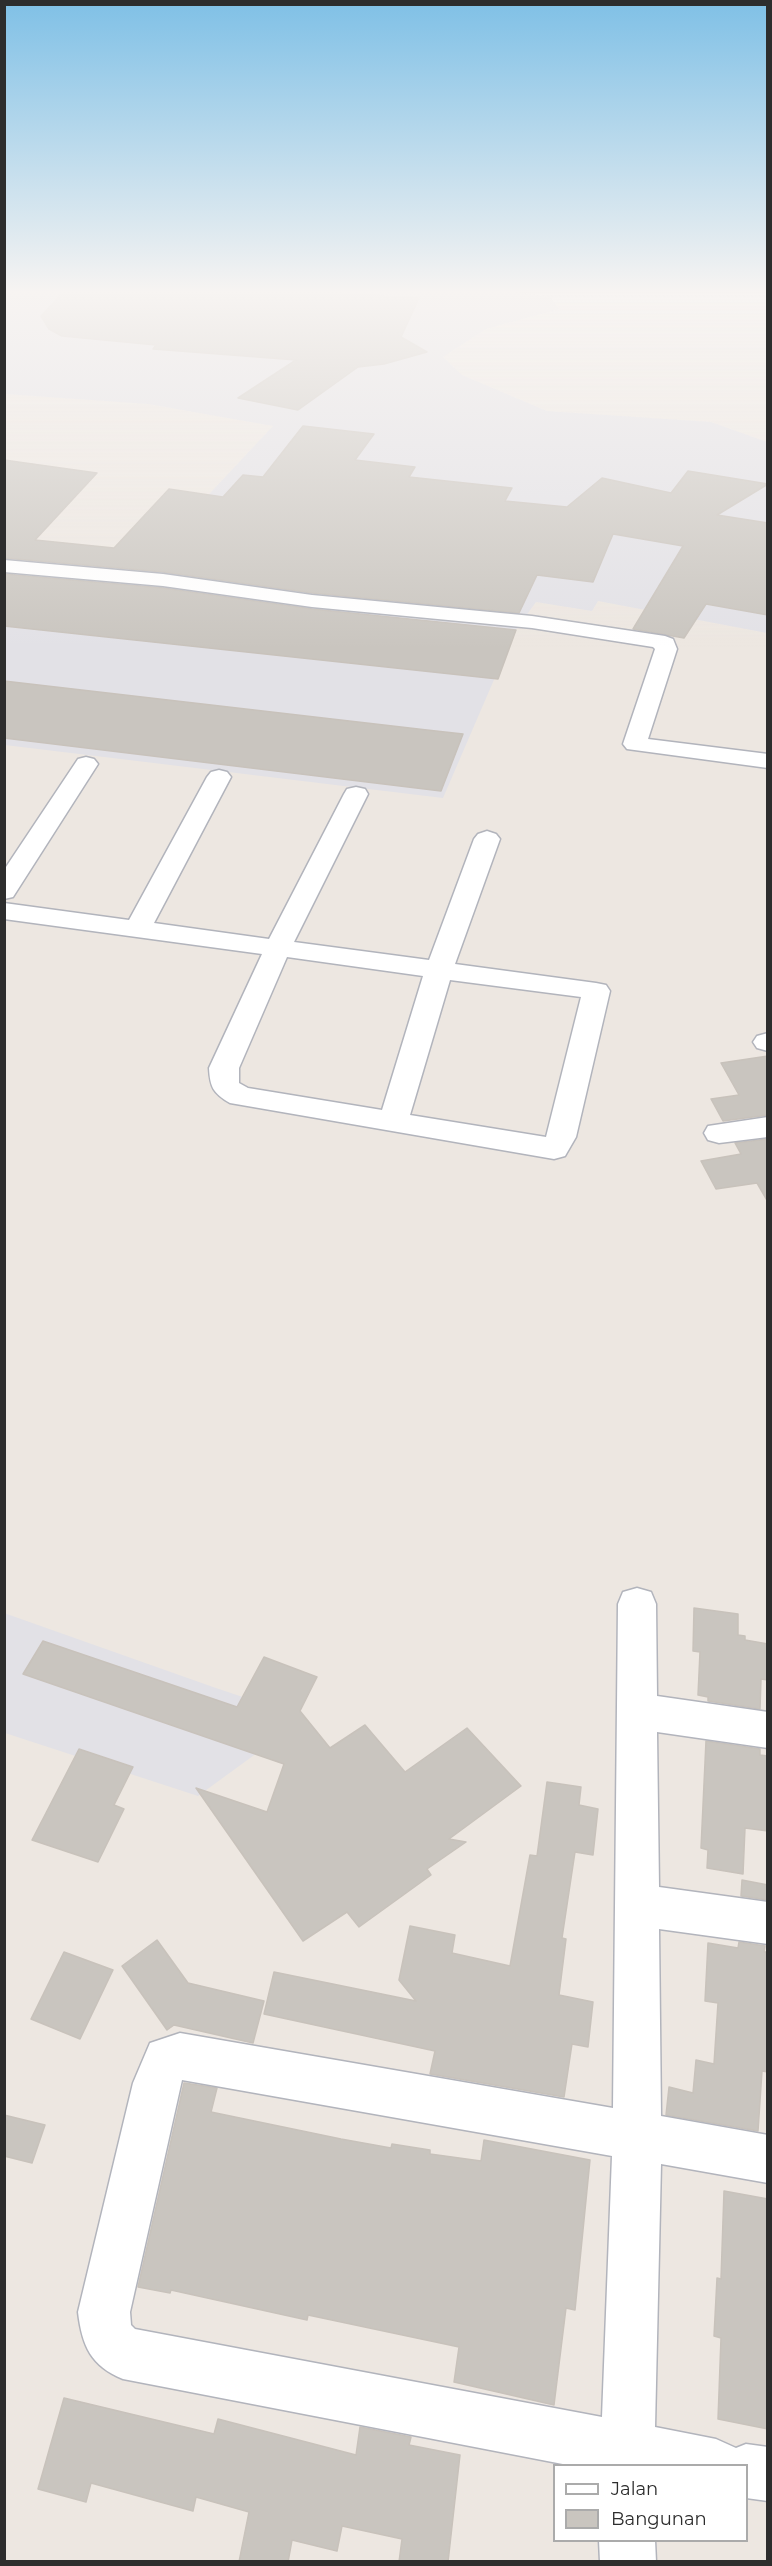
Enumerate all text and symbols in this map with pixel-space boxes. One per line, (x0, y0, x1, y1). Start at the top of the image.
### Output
legend (553, 2464, 748, 2542)
text: Jalan (611, 2478, 658, 2500)
text: Bangunan (611, 2508, 707, 2530)

